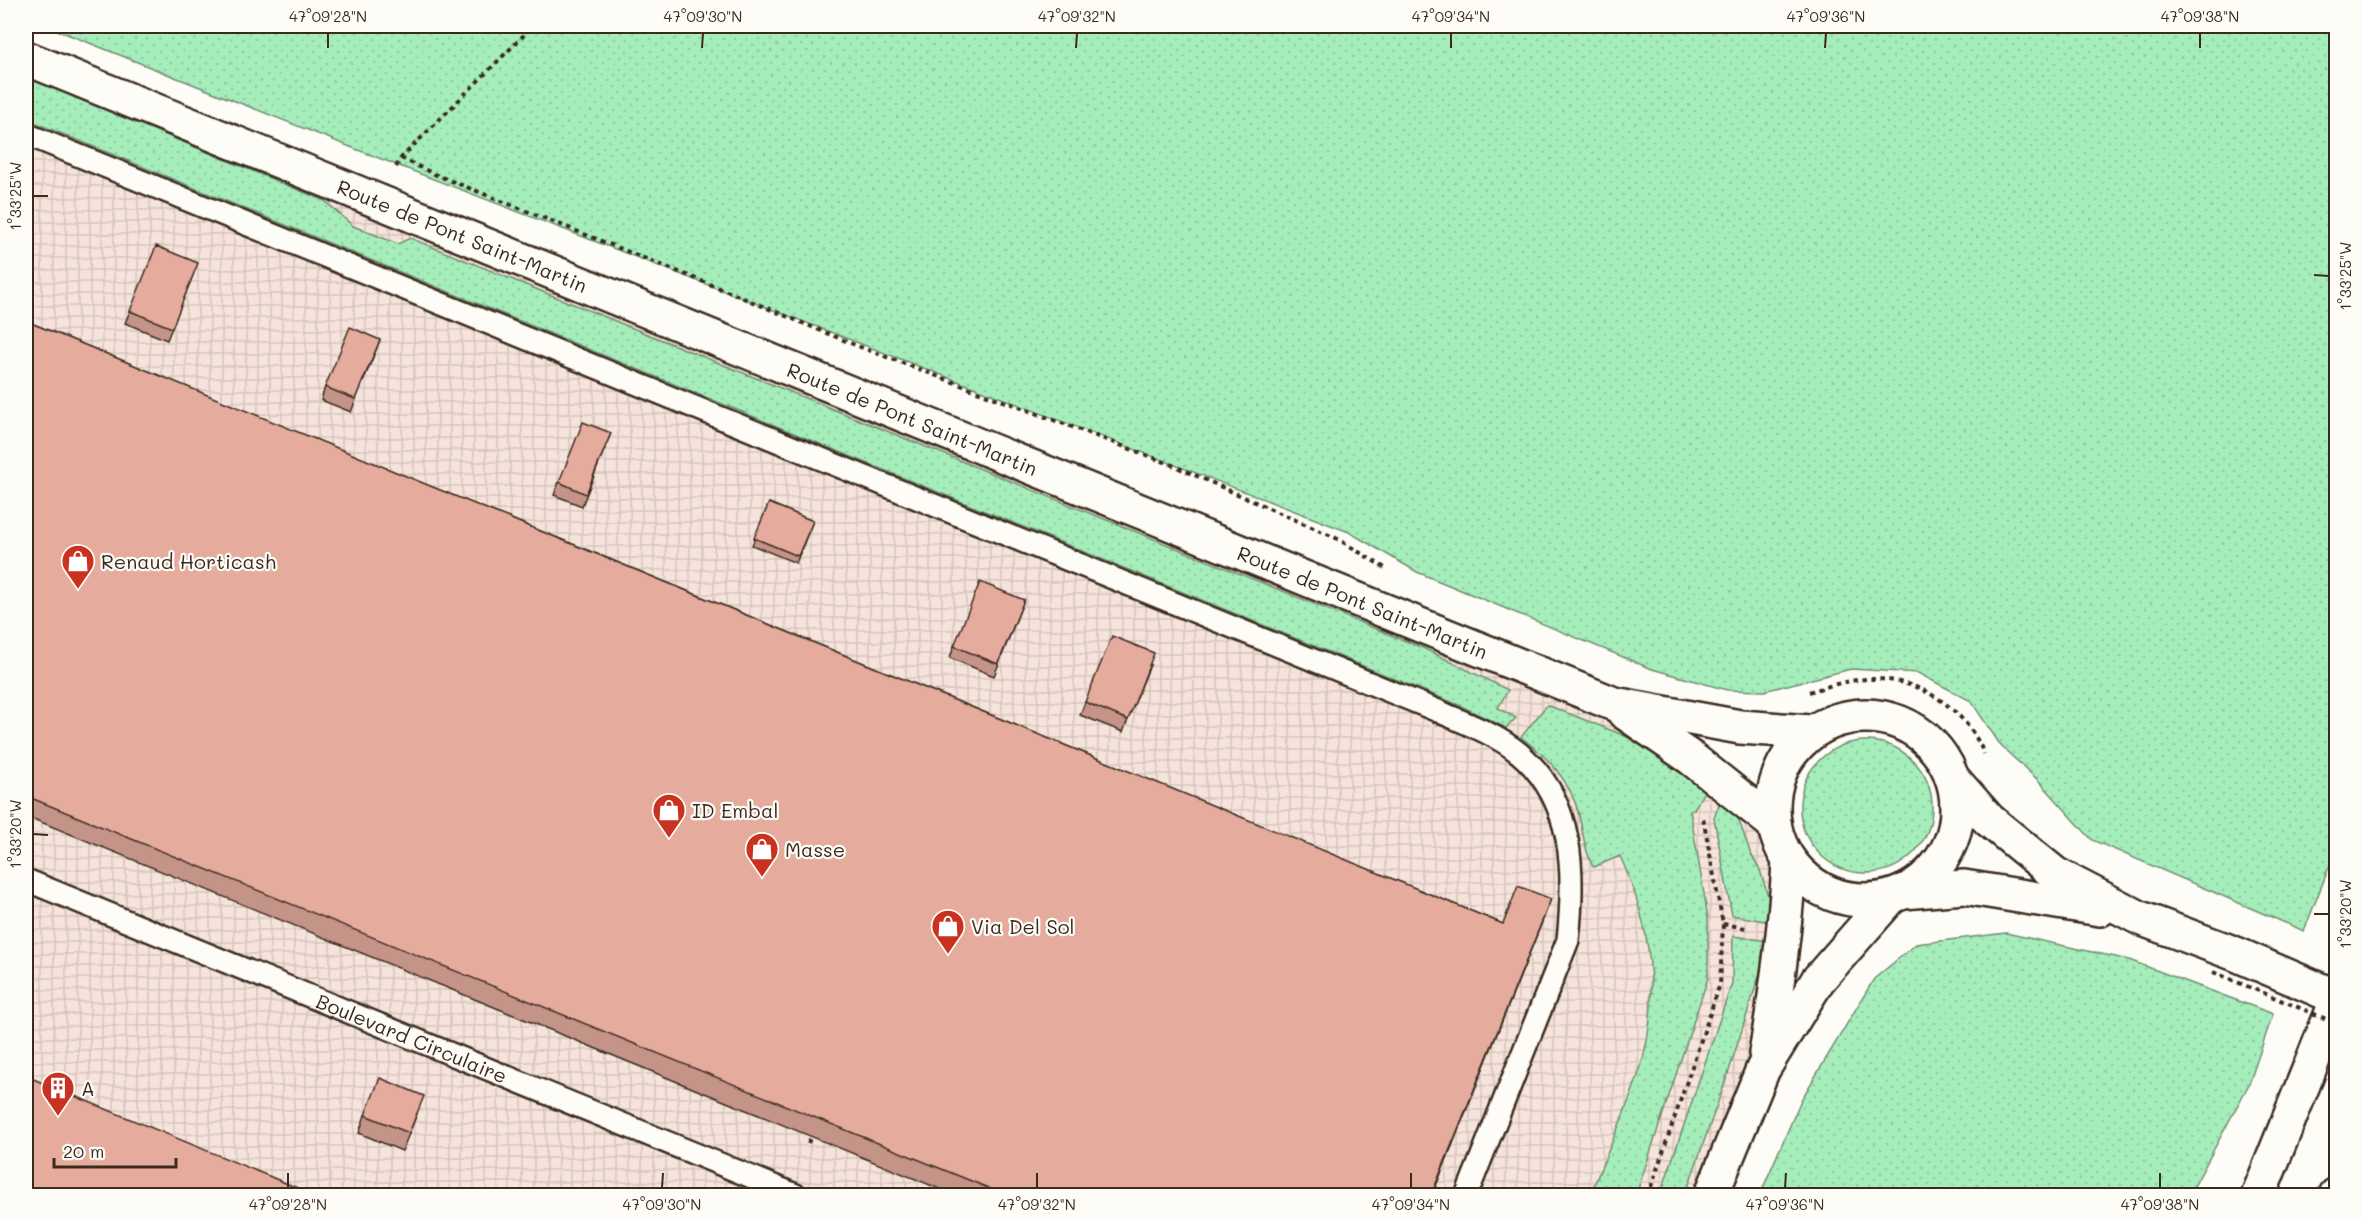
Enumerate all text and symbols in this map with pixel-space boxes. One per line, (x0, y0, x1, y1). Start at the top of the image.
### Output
text: 47°09'28"N (289, 6, 367, 26)
text: 47°09'30"N (664, 6, 742, 26)
text: 47°09'32"N (1038, 6, 1116, 26)
text: 47°09'34"N (1412, 6, 1490, 26)
text: 47°09'36"N (1787, 6, 1865, 26)
text: 47°09'38"N (2161, 6, 2239, 26)
text: 1°33'25"W (5, 162, 25, 230)
street label: Route de Pont Saint-Martin (333, 173, 591, 298)
text: 1°33'25"W (2335, 242, 2355, 310)
street label: Route de Pont Saint-Martin (783, 356, 1041, 481)
street label: Route de Pont Saint-Martin (1234, 539, 1492, 664)
shop icon: Renaud Horticash (60, 543, 96, 590)
place label: Renaud Horticash (101, 548, 276, 574)
shop icon: ID Embal (651, 792, 687, 839)
place label: ID Embal (692, 797, 779, 823)
text: 1°33'20"W (5, 799, 25, 869)
shop icon: Masse (744, 831, 780, 878)
place label: Masse (785, 836, 845, 862)
text: 1°33'20"W (2335, 879, 2355, 949)
shop icon: Via Del Sol (930, 908, 966, 955)
place label: Via Del Sol (971, 913, 1075, 939)
street label: Boulevard Circulaire (313, 987, 511, 1089)
building icon: A (40, 1070, 76, 1117)
place label: A (81, 1075, 95, 1101)
scale bar (54, 1131, 176, 1169)
text: 20 m (63, 1139, 104, 1163)
text: 47°09'28"N (249, 1194, 327, 1214)
text: 47°09'30"N (623, 1194, 701, 1214)
text: 47°09'32"N (998, 1194, 1076, 1214)
text: 47°09'34"N (1372, 1194, 1450, 1214)
text: 47°09'36"N (1746, 1194, 1824, 1214)
text: 47°09'38"N (2121, 1194, 2199, 1214)

